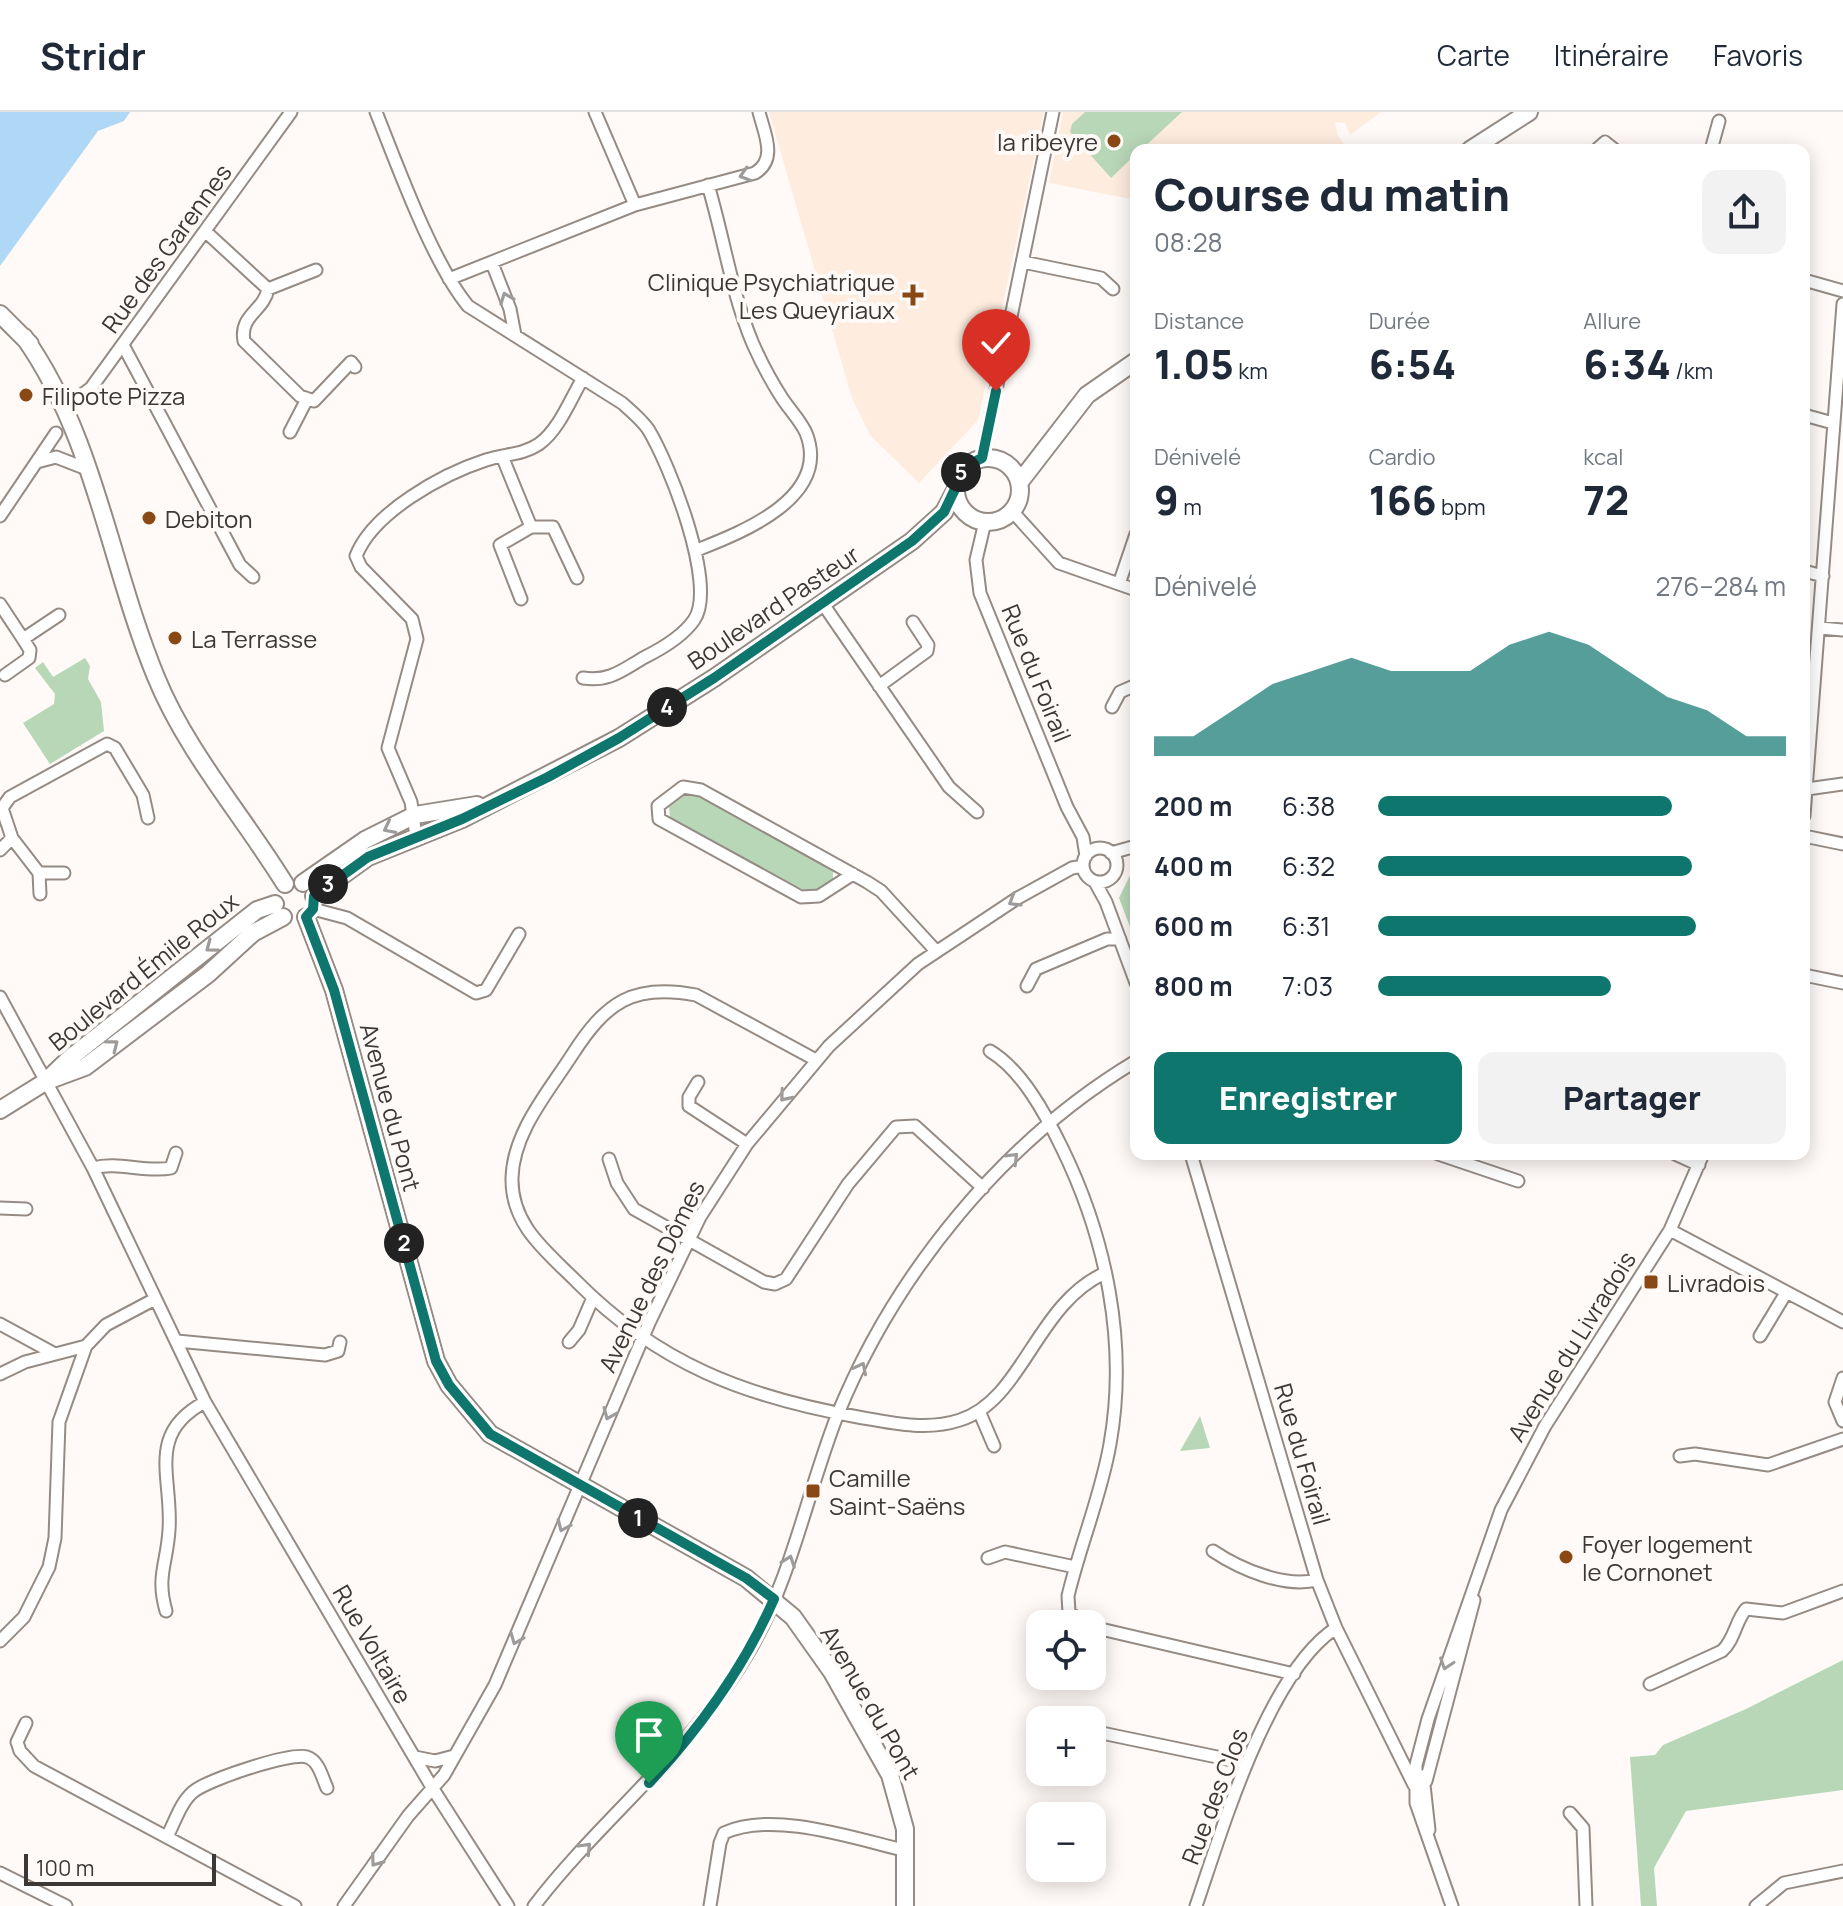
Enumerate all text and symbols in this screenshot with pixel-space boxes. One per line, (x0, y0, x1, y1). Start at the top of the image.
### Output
text: Stridr (40, 29, 146, 81)
text: Carte (1437, 36, 1510, 74)
text: Itinéraire (1554, 36, 1669, 74)
text: Favoris (1713, 36, 1803, 74)
place label: la ribeyre (997, 125, 1098, 158)
marker: la ribeyre (1105, 132, 1123, 150)
street label: Rue des Garennes (94, 157, 238, 339)
text: Course du matin (1154, 164, 1510, 224)
one-way arrow (738, 166, 752, 182)
button: share (1702, 170, 1786, 254)
text: 08:28 (1154, 224, 1223, 260)
place label: Clinique Psychiatrique Les Queyriaux (648, 265, 895, 326)
marker: Clinique Psychiatrique Les Queyriaux (902, 284, 924, 306)
one-way arrow (499, 292, 516, 306)
text: Distance (1154, 306, 1244, 336)
text: Durée (1369, 306, 1430, 336)
text: Allure (1583, 306, 1641, 336)
pin (962, 309, 1030, 391)
icon: check (974, 321, 1018, 365)
text: 1.05 (1154, 336, 1234, 391)
text: 6:54 (1369, 336, 1456, 391)
text: 6:34 (1583, 336, 1671, 391)
text: km (1234, 356, 1268, 386)
text: /km (1671, 356, 1713, 386)
place label: Filipote Pizza (42, 379, 185, 412)
marker: Filipote Pizza (17, 386, 35, 404)
text: Dénivelé (1154, 442, 1241, 472)
text: Cardio (1369, 442, 1436, 472)
text: kcal (1583, 442, 1623, 472)
pin: 5 (941, 452, 981, 492)
text: 5 (955, 457, 967, 487)
text: 9 (1154, 472, 1179, 527)
text: 166 (1369, 472, 1437, 527)
text: 72 (1583, 472, 1629, 527)
text: m (1179, 492, 1202, 522)
text: bpm (1437, 492, 1486, 522)
place label: Debiton (165, 502, 253, 535)
marker: Debiton (140, 509, 158, 527)
street label: Boulevard Pasteur (681, 537, 866, 677)
text: Dénivelé (1154, 568, 1257, 604)
text: 276–284 m (1655, 568, 1786, 604)
street label: Rue du Foirail (994, 599, 1080, 747)
place label: La Terrasse (191, 622, 317, 655)
marker: La Terrasse (166, 629, 184, 647)
pin: 4 (647, 687, 687, 727)
text: 4 (660, 692, 674, 722)
text: 200 m (1154, 788, 1232, 824)
text: 6:38 (1282, 788, 1335, 824)
one-way arrow (382, 818, 397, 833)
text: 400 m (1154, 848, 1233, 884)
text: 6:32 (1282, 848, 1335, 884)
pin: 3 (308, 864, 348, 904)
text: 3 (322, 869, 334, 899)
street label: Boulevard Émile Roux (41, 884, 245, 1058)
one-way arrow (1008, 891, 1023, 906)
text: 600 m (1154, 908, 1233, 944)
text: 6:31 (1282, 908, 1330, 944)
one-way arrow (205, 937, 220, 952)
text: 800 m (1154, 968, 1233, 1004)
text: 7:03 (1282, 968, 1333, 1004)
street label: Avenue du Pont (353, 1019, 429, 1195)
one-way arrow (104, 1041, 119, 1055)
button: Enregistrer (1154, 1052, 1462, 1144)
button: Partager (1478, 1052, 1786, 1144)
one-way arrow (780, 1087, 795, 1101)
one-way arrow (1004, 1153, 1018, 1167)
street label: Avenue des Dômes (590, 1174, 712, 1378)
pin: 2 (384, 1223, 424, 1263)
text: 2 (397, 1228, 411, 1258)
street label: Avenue du Livradois (1499, 1245, 1643, 1447)
place label: Livradois (1667, 1266, 1765, 1299)
marker: Livradois (1642, 1273, 1660, 1291)
one-way arrow (851, 1361, 867, 1376)
street label: Rue du Foirail (1267, 1379, 1339, 1529)
one-way arrow (602, 1406, 618, 1420)
place label: Camille Saint-Saëns (829, 1461, 965, 1522)
marker: Camille Saint-Saëns (804, 1482, 822, 1500)
pin: 1 (618, 1498, 658, 1538)
text: 1 (633, 1503, 643, 1533)
one-way arrow (557, 1518, 573, 1532)
place label: Foyer logement le Cornonet (1582, 1527, 1753, 1588)
marker: Foyer logement le Cornonet (1557, 1548, 1575, 1566)
one-way arrow (779, 1554, 796, 1568)
street label: Rue Voltaire (326, 1579, 420, 1709)
map controls (1026, 1610, 1106, 1882)
button: locate (1026, 1610, 1106, 1690)
street label: Avenue du Pont (814, 1619, 928, 1785)
one-way arrow (509, 1631, 526, 1645)
one-way arrow (1440, 1656, 1456, 1670)
pin (615, 1701, 683, 1783)
button: + (1026, 1706, 1106, 1786)
icon: arrive (627, 1713, 671, 1757)
street label: Rue des Clos (1173, 1723, 1255, 1869)
button: − (1026, 1802, 1106, 1882)
one-way arrow (577, 1843, 591, 1857)
scale bar (24, 1850, 216, 1886)
text: 100 m (36, 1853, 94, 1883)
one-way arrow (371, 1853, 386, 1867)

